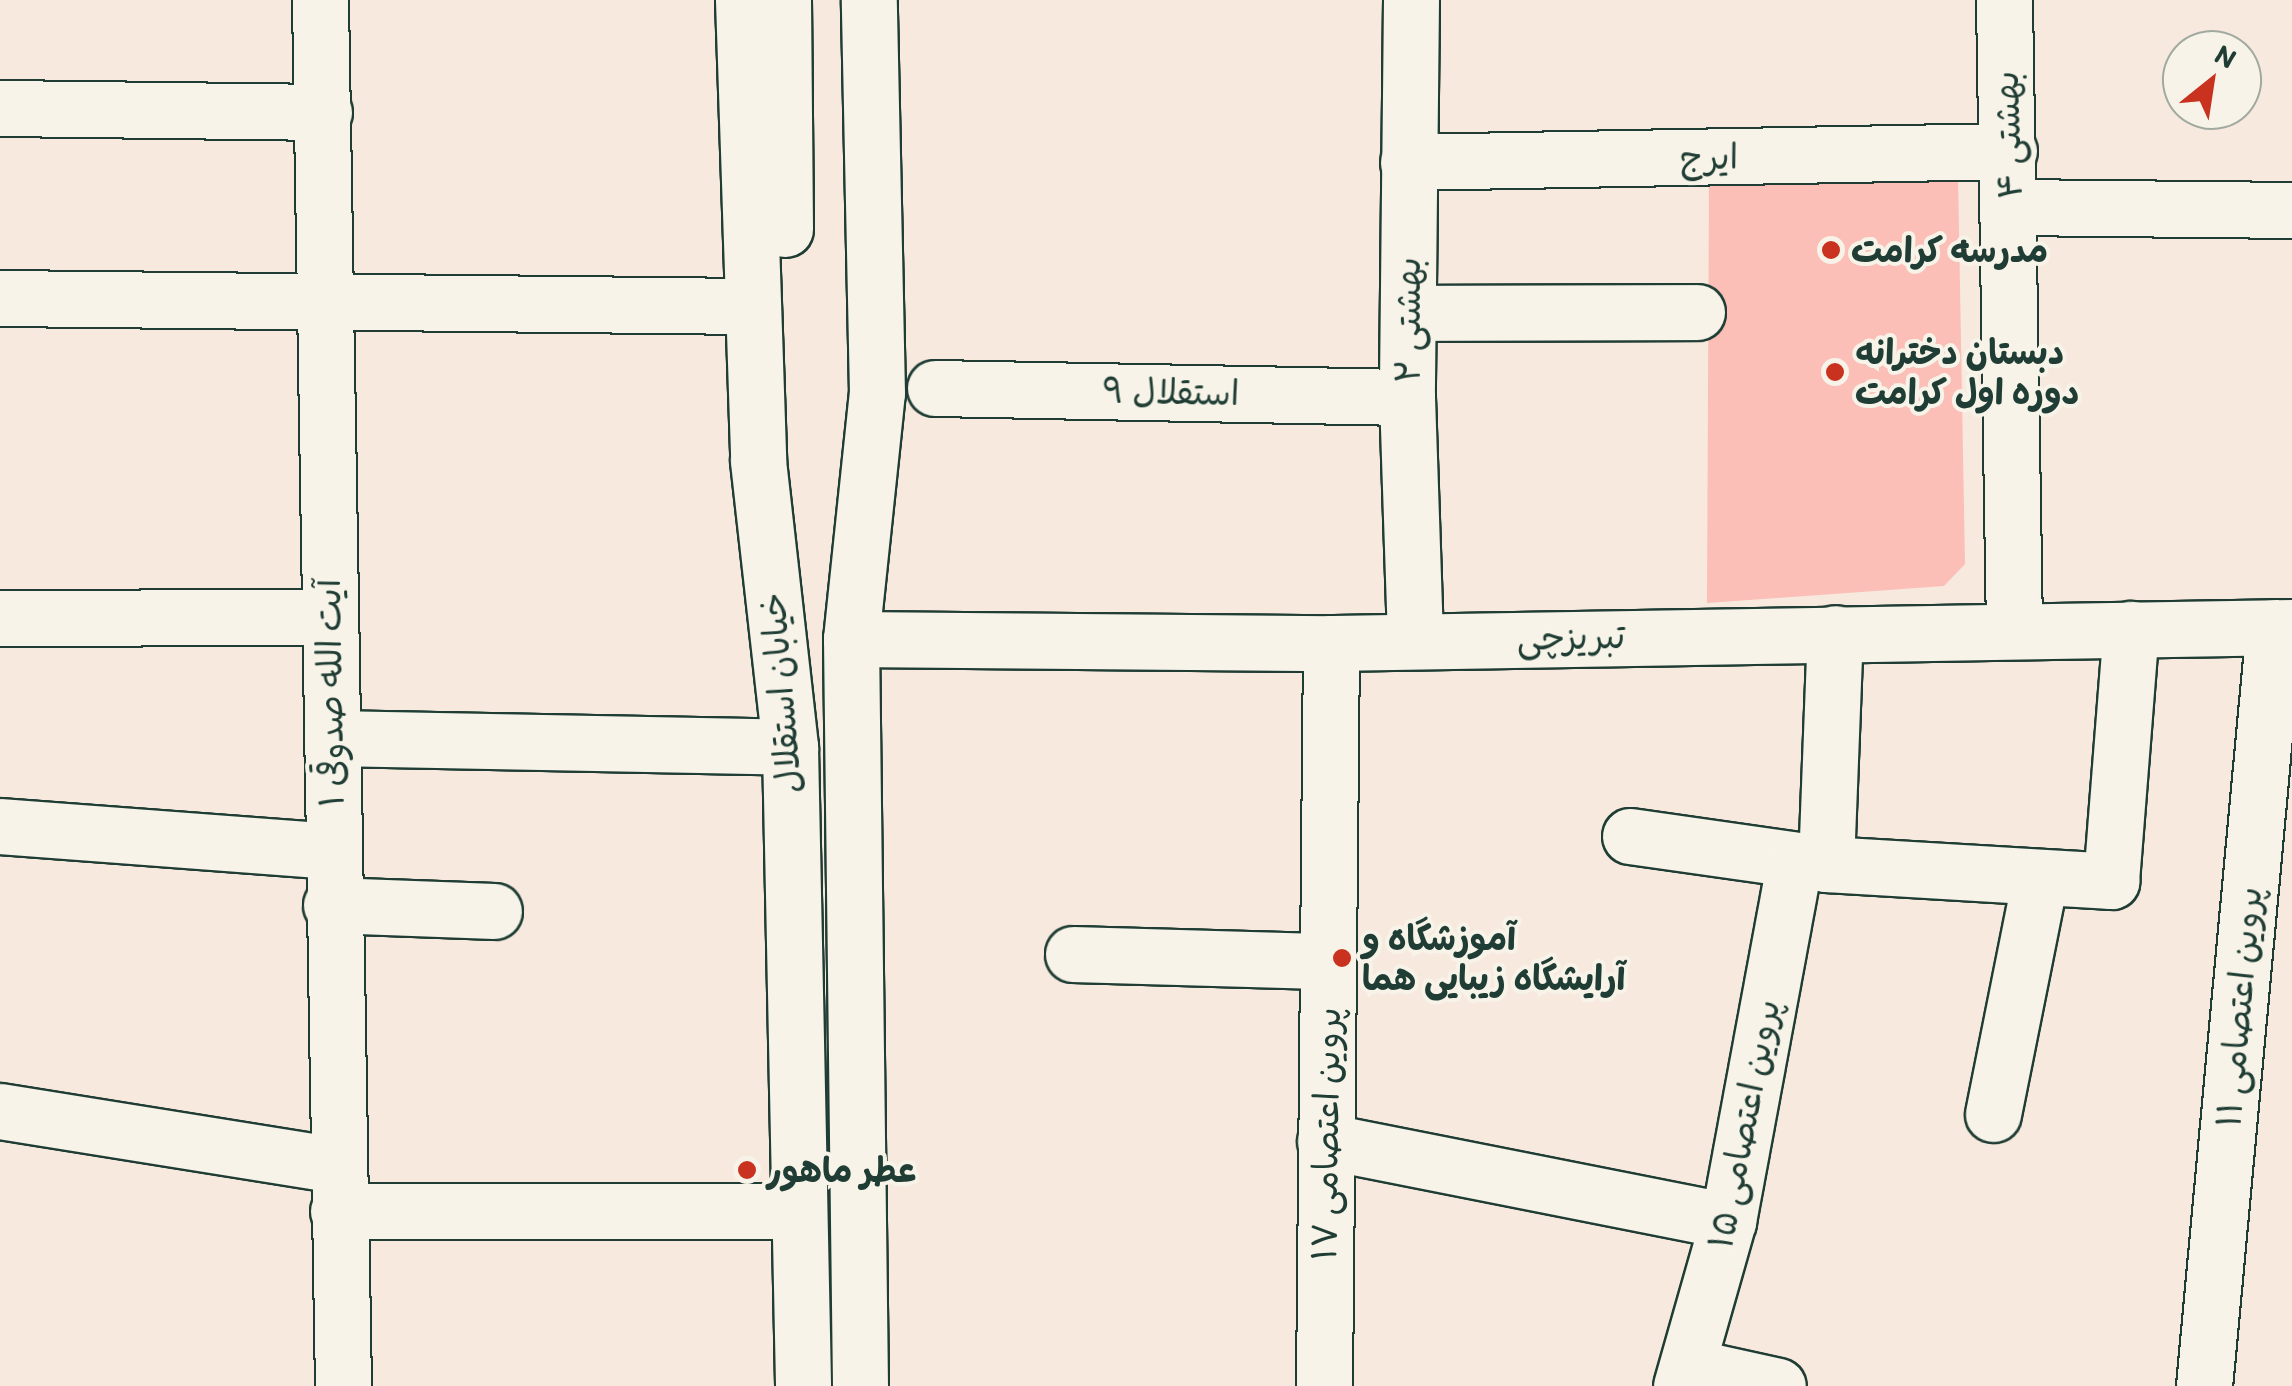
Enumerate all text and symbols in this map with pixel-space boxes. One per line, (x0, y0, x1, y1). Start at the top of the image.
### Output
north arrow (2162, 30, 2262, 130)
text: N (2209, 36, 2243, 75)
street label: بهشتی ۴ (1985, 70, 2031, 200)
street label: ایرج (1679, 135, 1739, 179)
place label: مدرسه کرامت (1851, 229, 2048, 271)
marker: مدرسه کرامت (1820, 239, 1842, 261)
street label: بهشتی ۲ (1387, 257, 1429, 383)
place label: دبستان دخترانه دوره اول کرامت (1855, 331, 2079, 413)
marker: دبستان دخترانه دوره اول کرامت (1824, 361, 1846, 383)
street label: استقلال ۹ (1102, 370, 1240, 414)
street label: آیت الله صدوقی ۱ (307, 579, 353, 807)
street label: خیابان استقلال (751, 591, 811, 795)
street label: تبریزچی (1516, 615, 1626, 659)
street label: پروین اعتصامی ۱۱ (2208, 885, 2270, 1129)
place label: آموزشگاه و آرایشگاه زیبایی هما (1362, 917, 1625, 999)
marker: آموزشگاه و آرایشگاه زیبایی هما (1331, 947, 1353, 969)
street label: پروین اعتصامی ۱۵ (1699, 996, 1789, 1252)
street label: پروین اعتصامی ۱۷ (1303, 1007, 1349, 1261)
place label: عطر ماهور (767, 1149, 916, 1191)
marker: عطر ماهور (736, 1159, 758, 1181)

